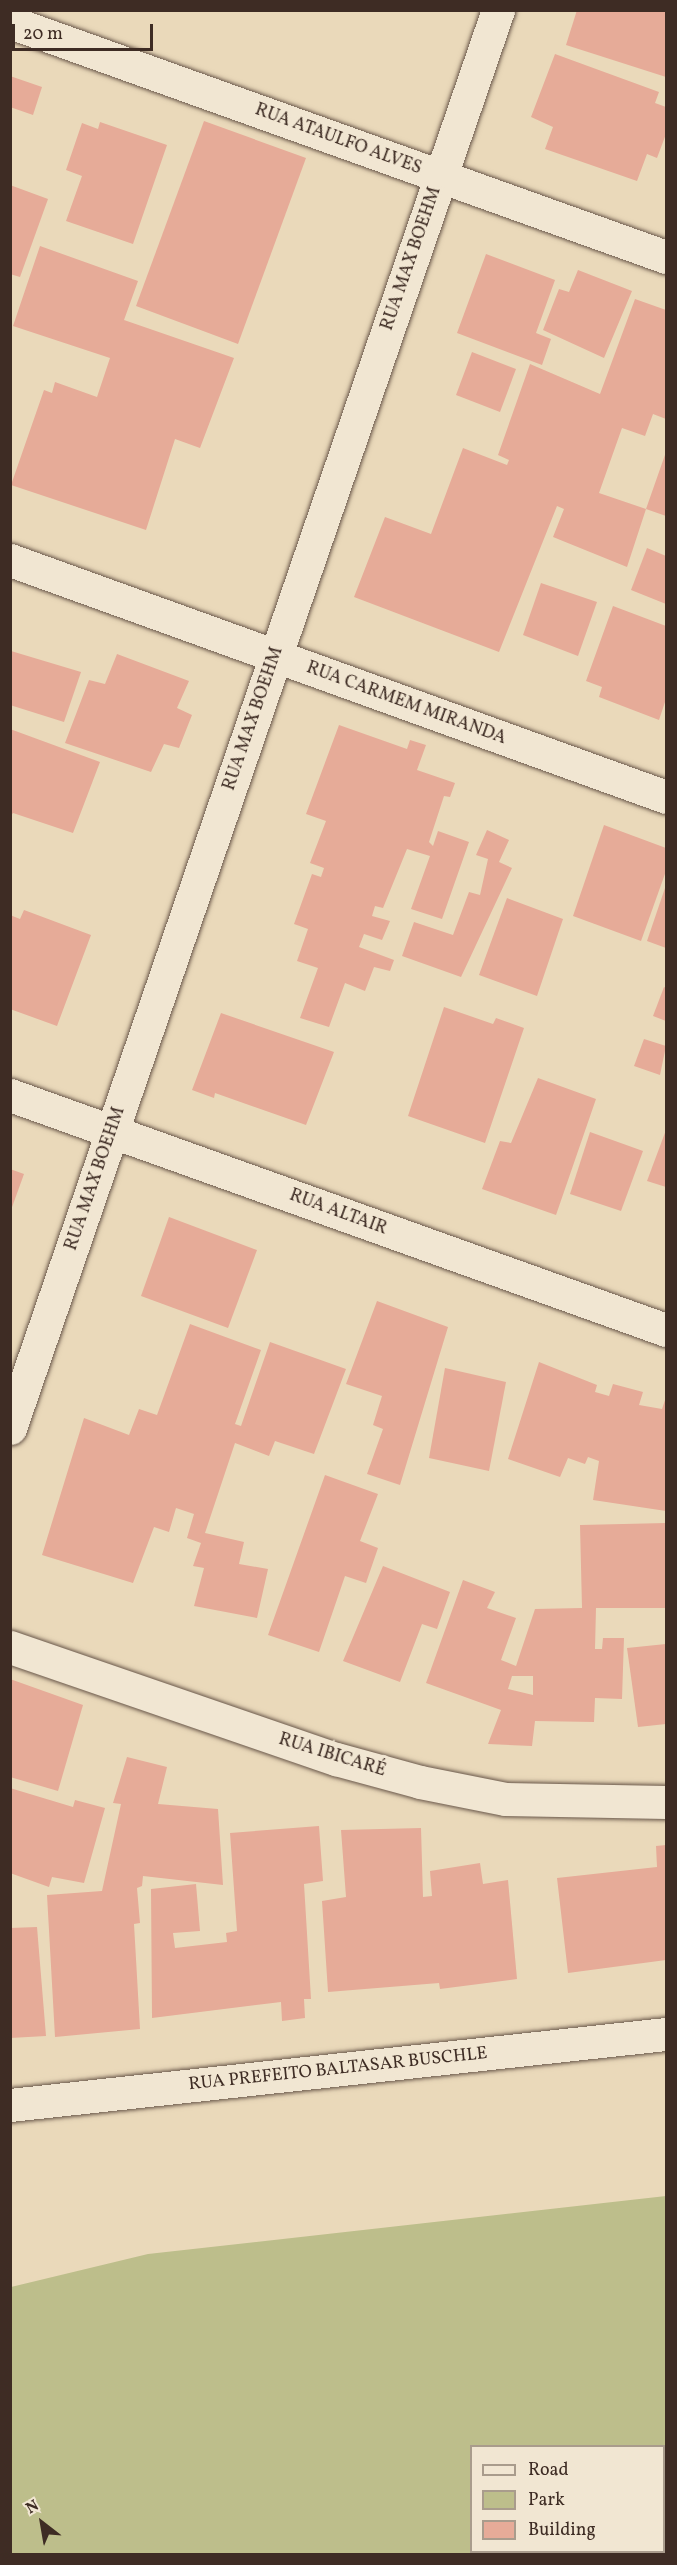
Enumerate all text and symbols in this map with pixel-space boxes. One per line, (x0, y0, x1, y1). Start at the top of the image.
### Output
scale bar (15, 12, 156, 50)
text: 20 m (23, 22, 63, 47)
street label: RUA ATAULFO ALVES (252, 100, 424, 180)
street label: RUA MAX BOEHM (377, 184, 447, 334)
street label: RUA MAX BOEHM (219, 644, 289, 794)
street label: RUA CARMEM MIRANDA (303, 658, 509, 750)
street label: RUA MAX BOEHM (61, 1104, 131, 1254)
street label: RUA ALTAIR (286, 1185, 390, 1241)
street label: RUA IBICARÉ (276, 1729, 388, 1783)
street label: RUA PREFEITO BALTASAR BUSCHLE (188, 2044, 488, 2096)
legend (470, 2445, 665, 2553)
text: Road (528, 2458, 569, 2483)
text: Park (528, 2488, 565, 2513)
north arrow (12, 2493, 72, 2553)
text: N (22, 2495, 43, 2520)
text: Building (528, 2518, 596, 2543)

